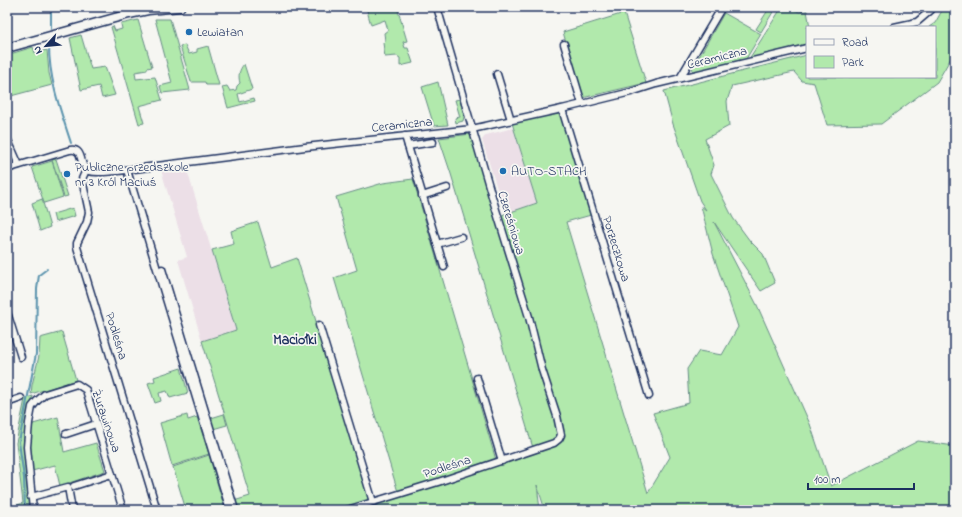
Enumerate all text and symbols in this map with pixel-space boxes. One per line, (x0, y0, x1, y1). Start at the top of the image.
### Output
place label: Lewiatan (197, 23, 243, 42)
north arrow (26, 26, 66, 66)
legend (806, 26, 936, 78)
marker: Lewiatan (184, 27, 194, 37)
text: Road (842, 34, 868, 52)
street label: Ceramiczna (685, 41, 749, 75)
text: N (29, 43, 47, 57)
text: Park (842, 54, 864, 72)
street label: Ceramiczna (371, 112, 433, 138)
place label: Publiczne przedszkole nr 3 Król Maciuś (75, 158, 189, 192)
place label: AUTO-STACH (511, 162, 587, 181)
marker: AUTO-STACH (498, 166, 508, 176)
marker: Publiczne przedszkole nr 3 Król Maciuś (62, 169, 72, 179)
street label: Czereśniowa (492, 189, 530, 257)
street label: Porzeczkowa (597, 214, 635, 284)
street label: Podleśna (100, 310, 132, 362)
district label: Maciołki (273, 330, 317, 351)
street label: Żurawinowa (86, 387, 126, 455)
street label: Podleśna (421, 450, 473, 484)
scale bar (808, 465, 914, 491)
text: 100 m (814, 471, 841, 489)

